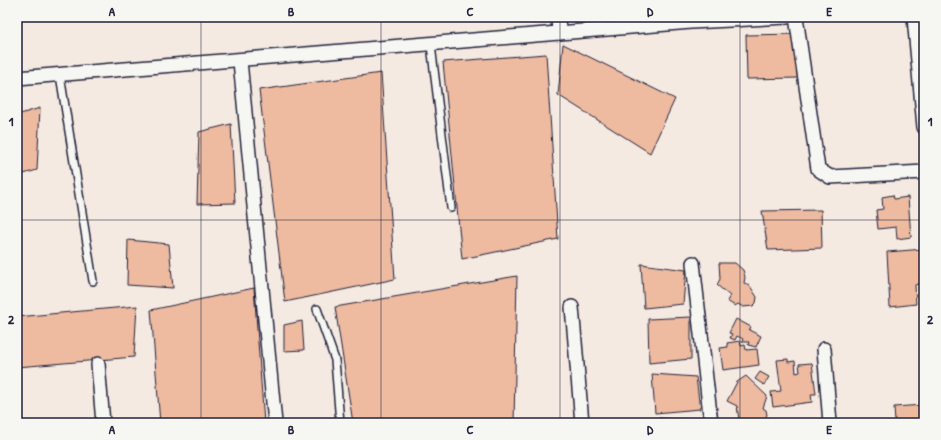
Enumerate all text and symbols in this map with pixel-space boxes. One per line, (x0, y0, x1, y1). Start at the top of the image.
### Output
text: A (109, 2, 116, 20)
text: B (288, 2, 295, 20)
text: C (466, 2, 474, 20)
text: D (647, 2, 654, 20)
text: E (826, 2, 832, 20)
text: 1 (9, 112, 14, 130)
text: 1 (928, 112, 933, 130)
text: 2 (8, 310, 15, 328)
text: 2 (927, 310, 934, 328)
text: A (109, 420, 116, 438)
text: B (288, 420, 295, 438)
text: C (466, 420, 474, 438)
text: D (647, 420, 654, 438)
text: E (826, 420, 832, 438)

